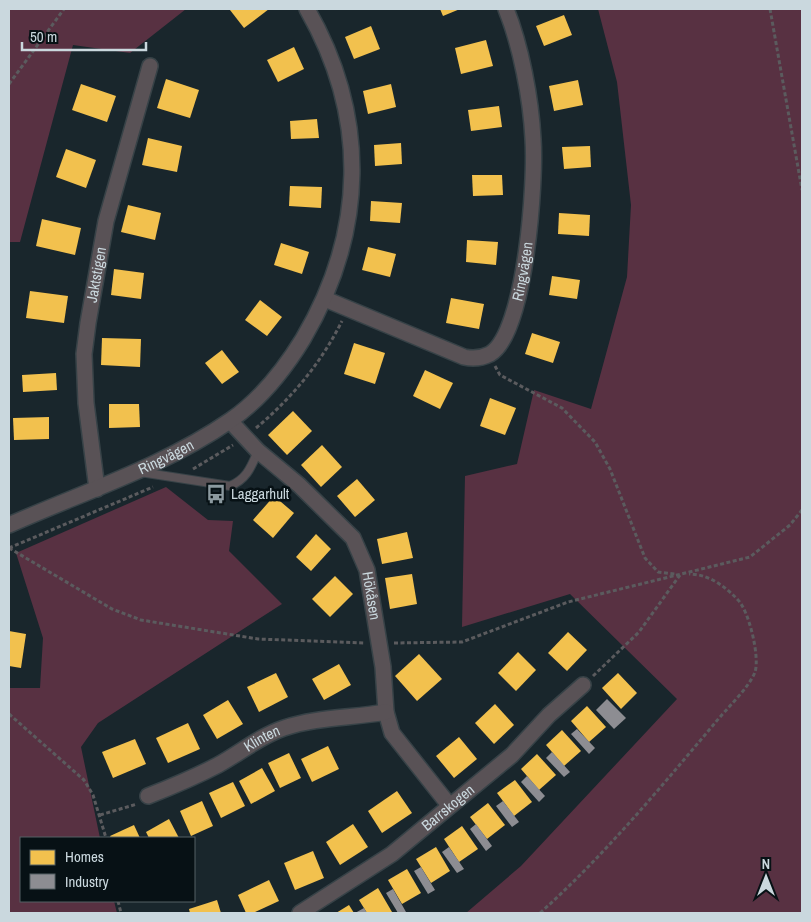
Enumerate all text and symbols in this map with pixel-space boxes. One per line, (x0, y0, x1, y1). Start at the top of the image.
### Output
scale bar (22, 20, 146, 52)
text: 50 m (30, 26, 57, 47)
street label: Ringvägen (506, 241, 538, 303)
street label: Jaktstigen (81, 245, 111, 304)
street label: Ringvägen (135, 434, 197, 479)
bus stop icon: Laggarhult (205, 483, 227, 505)
place label: Laggarhult (231, 483, 290, 504)
street label: Hökåsen (357, 570, 386, 621)
street label: Klinten (240, 720, 283, 756)
street label: Barrskogen (417, 779, 479, 835)
legend (20, 837, 195, 902)
text: Homes (65, 846, 104, 867)
north arrow (741, 852, 791, 902)
text: N (762, 855, 770, 873)
text: Industry (65, 871, 110, 892)

